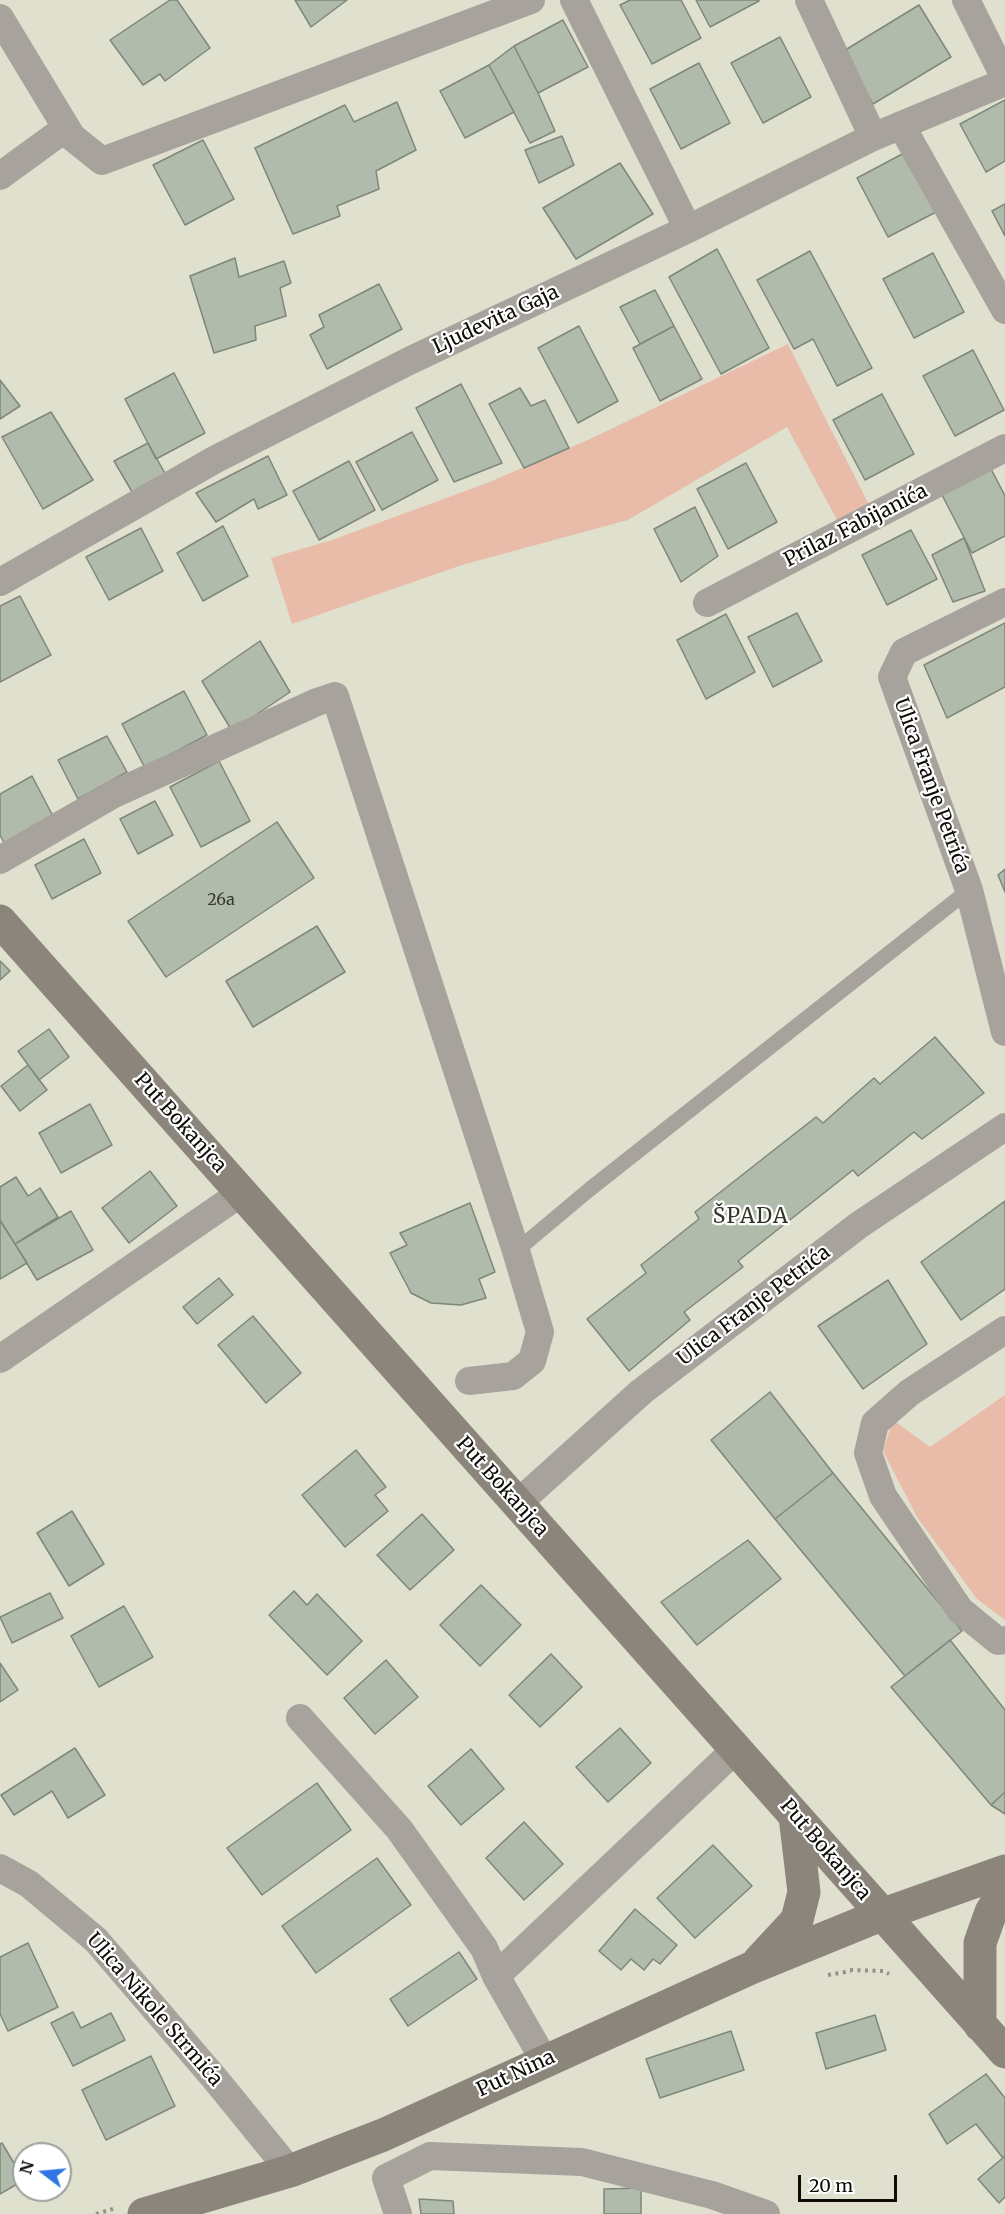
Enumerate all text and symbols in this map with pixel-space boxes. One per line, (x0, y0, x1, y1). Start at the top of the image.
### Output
street label: Ljudevita Gaja (429, 280, 563, 360)
street label: Prilaz Fabijanića (780, 479, 932, 573)
street label: Ulica Franje Petrića (888, 695, 974, 877)
house number: 26a (207, 890, 235, 910)
street label: Put Bokanjca (129, 1068, 231, 1178)
district label: ŠPADA (713, 1204, 789, 1230)
street label: Ulica Franje Petrića (673, 1241, 835, 1371)
street label: Put Bokanjca (451, 1432, 553, 1542)
street label: Put Bokanjca (775, 1795, 875, 1905)
street label: Ulica Nikole Strmića (81, 1928, 227, 2092)
street label: Put Nina (473, 2045, 559, 2103)
north arrow (12, 2142, 72, 2202)
text: N (15, 2159, 38, 2176)
scale bar (801, 2163, 900, 2201)
text: 20 m (809, 2174, 853, 2197)

